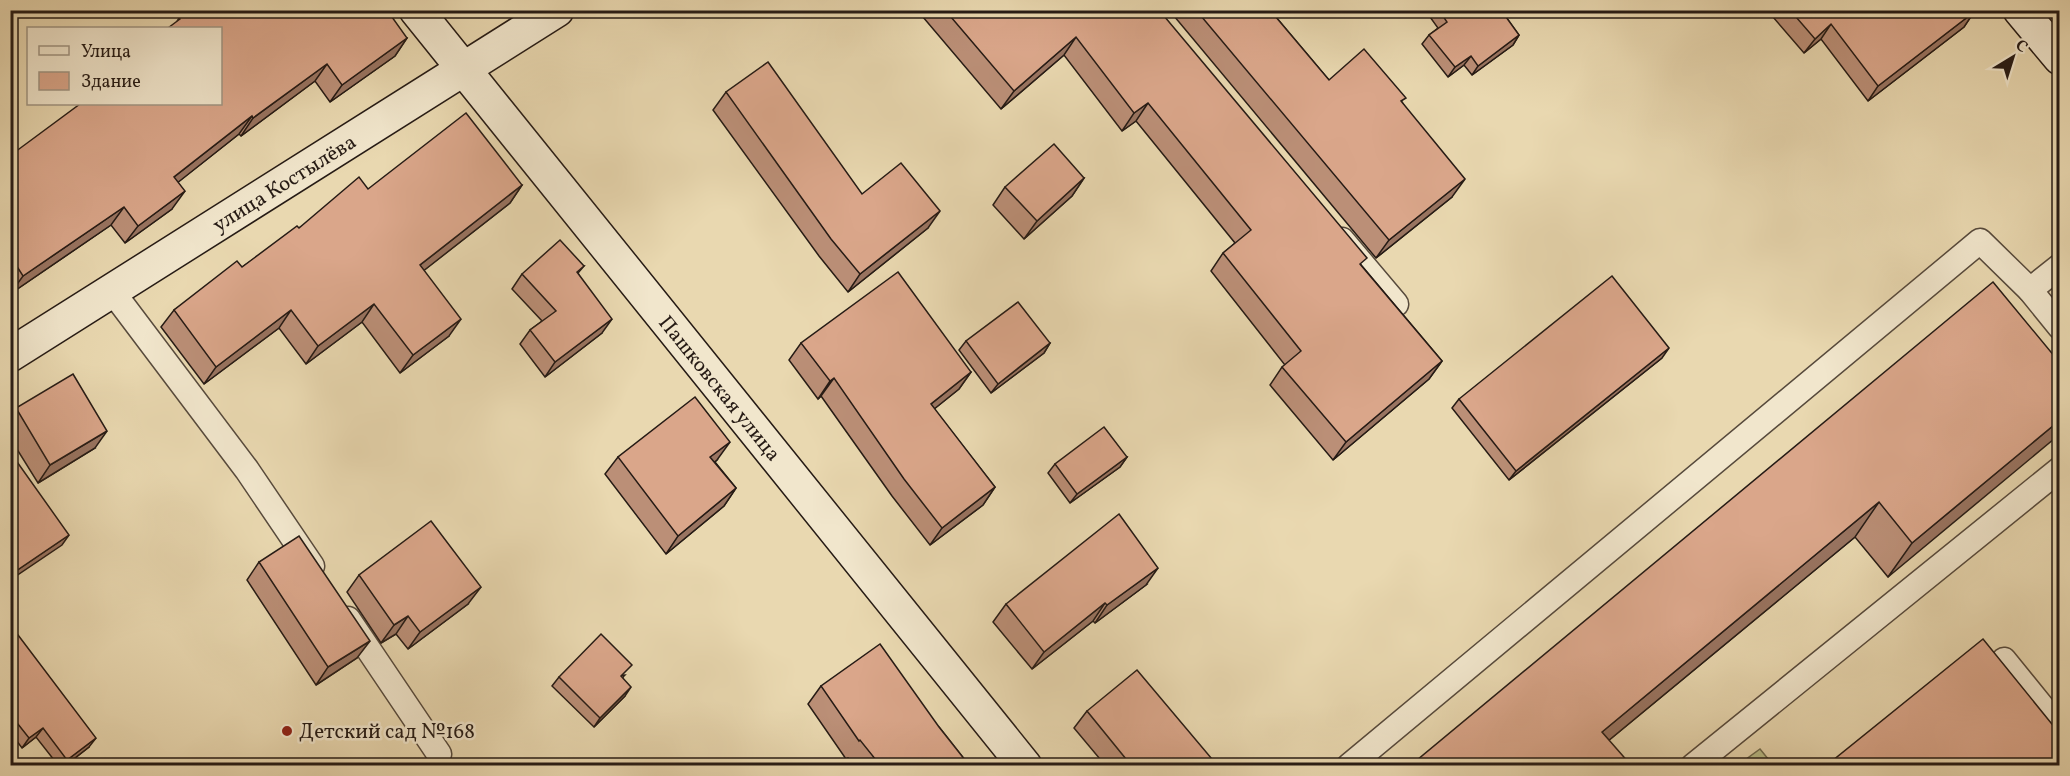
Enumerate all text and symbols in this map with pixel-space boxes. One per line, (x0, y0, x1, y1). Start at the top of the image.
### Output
legend (27, 27, 222, 105)
north arrow (1983, 27, 2043, 87)
text: С (2010, 35, 2032, 59)
text: Улица (81, 40, 131, 65)
text: Здание (81, 70, 141, 95)
street label: улица Костылёва (207, 128, 362, 240)
street label: Пашковская улица (651, 310, 787, 468)
place label: Детский сад №168 (299, 718, 475, 747)
marker: Детский сад №168 (280, 724, 294, 738)

